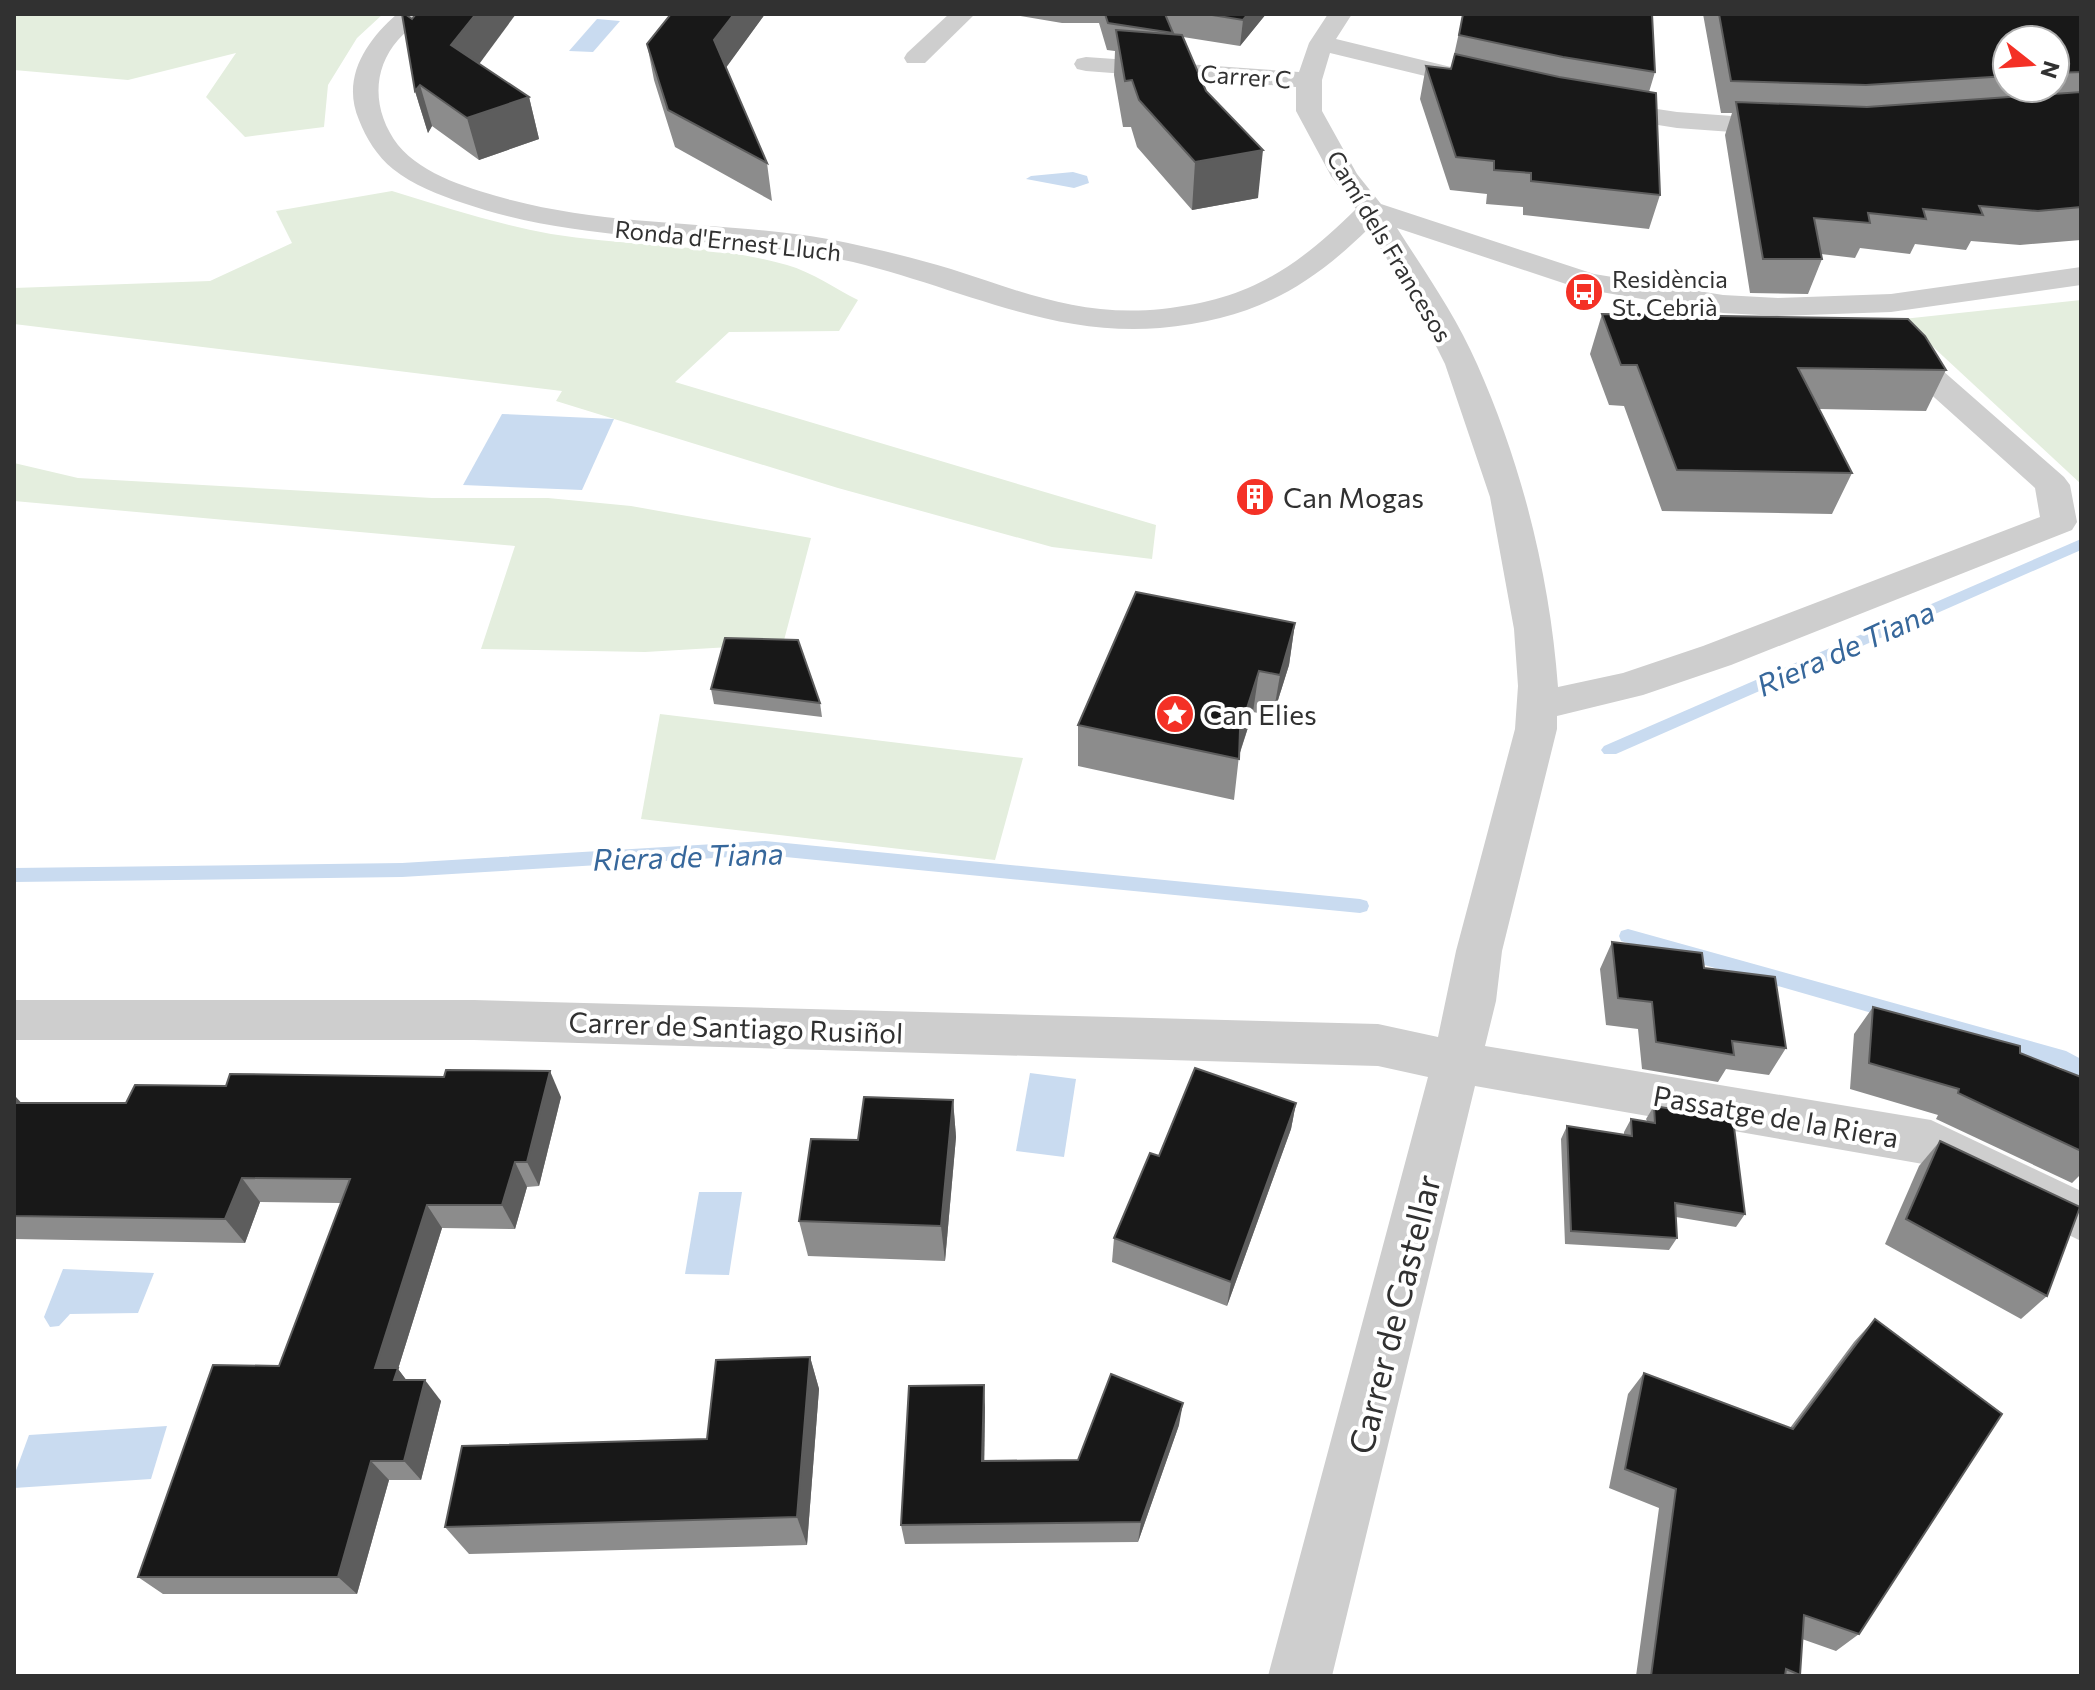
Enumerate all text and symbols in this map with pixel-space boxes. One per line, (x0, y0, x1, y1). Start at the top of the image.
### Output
north arrow (1991, 24, 2071, 104)
street label: Carrer C (1200, 58, 1292, 94)
text: N (2035, 58, 2066, 82)
street label: Camí dels Francesos (1321, 145, 1459, 347)
street label: Ronda d'Ernest Lluch (613, 214, 843, 266)
place label: Residència St. Cebrià (1612, 264, 1728, 321)
bus stop icon: Residència St. Cebrià (1563, 271, 1605, 313)
building icon: Can Mogas (1234, 476, 1276, 518)
place label: Can Mogas (1283, 480, 1424, 514)
water label: Riera de Tiana (1750, 591, 1940, 703)
place icon: Can Elies (1154, 693, 1196, 735)
place label: Can Elies (1203, 697, 1317, 731)
water label: Riera de Tiana (592, 833, 784, 877)
street label: Carrer de Santiago Rusiñol (568, 1004, 904, 1050)
street label: Passatge de la Riera (1651, 1078, 1901, 1154)
street label: Carrer de Castellar (1338, 1170, 1448, 1458)

